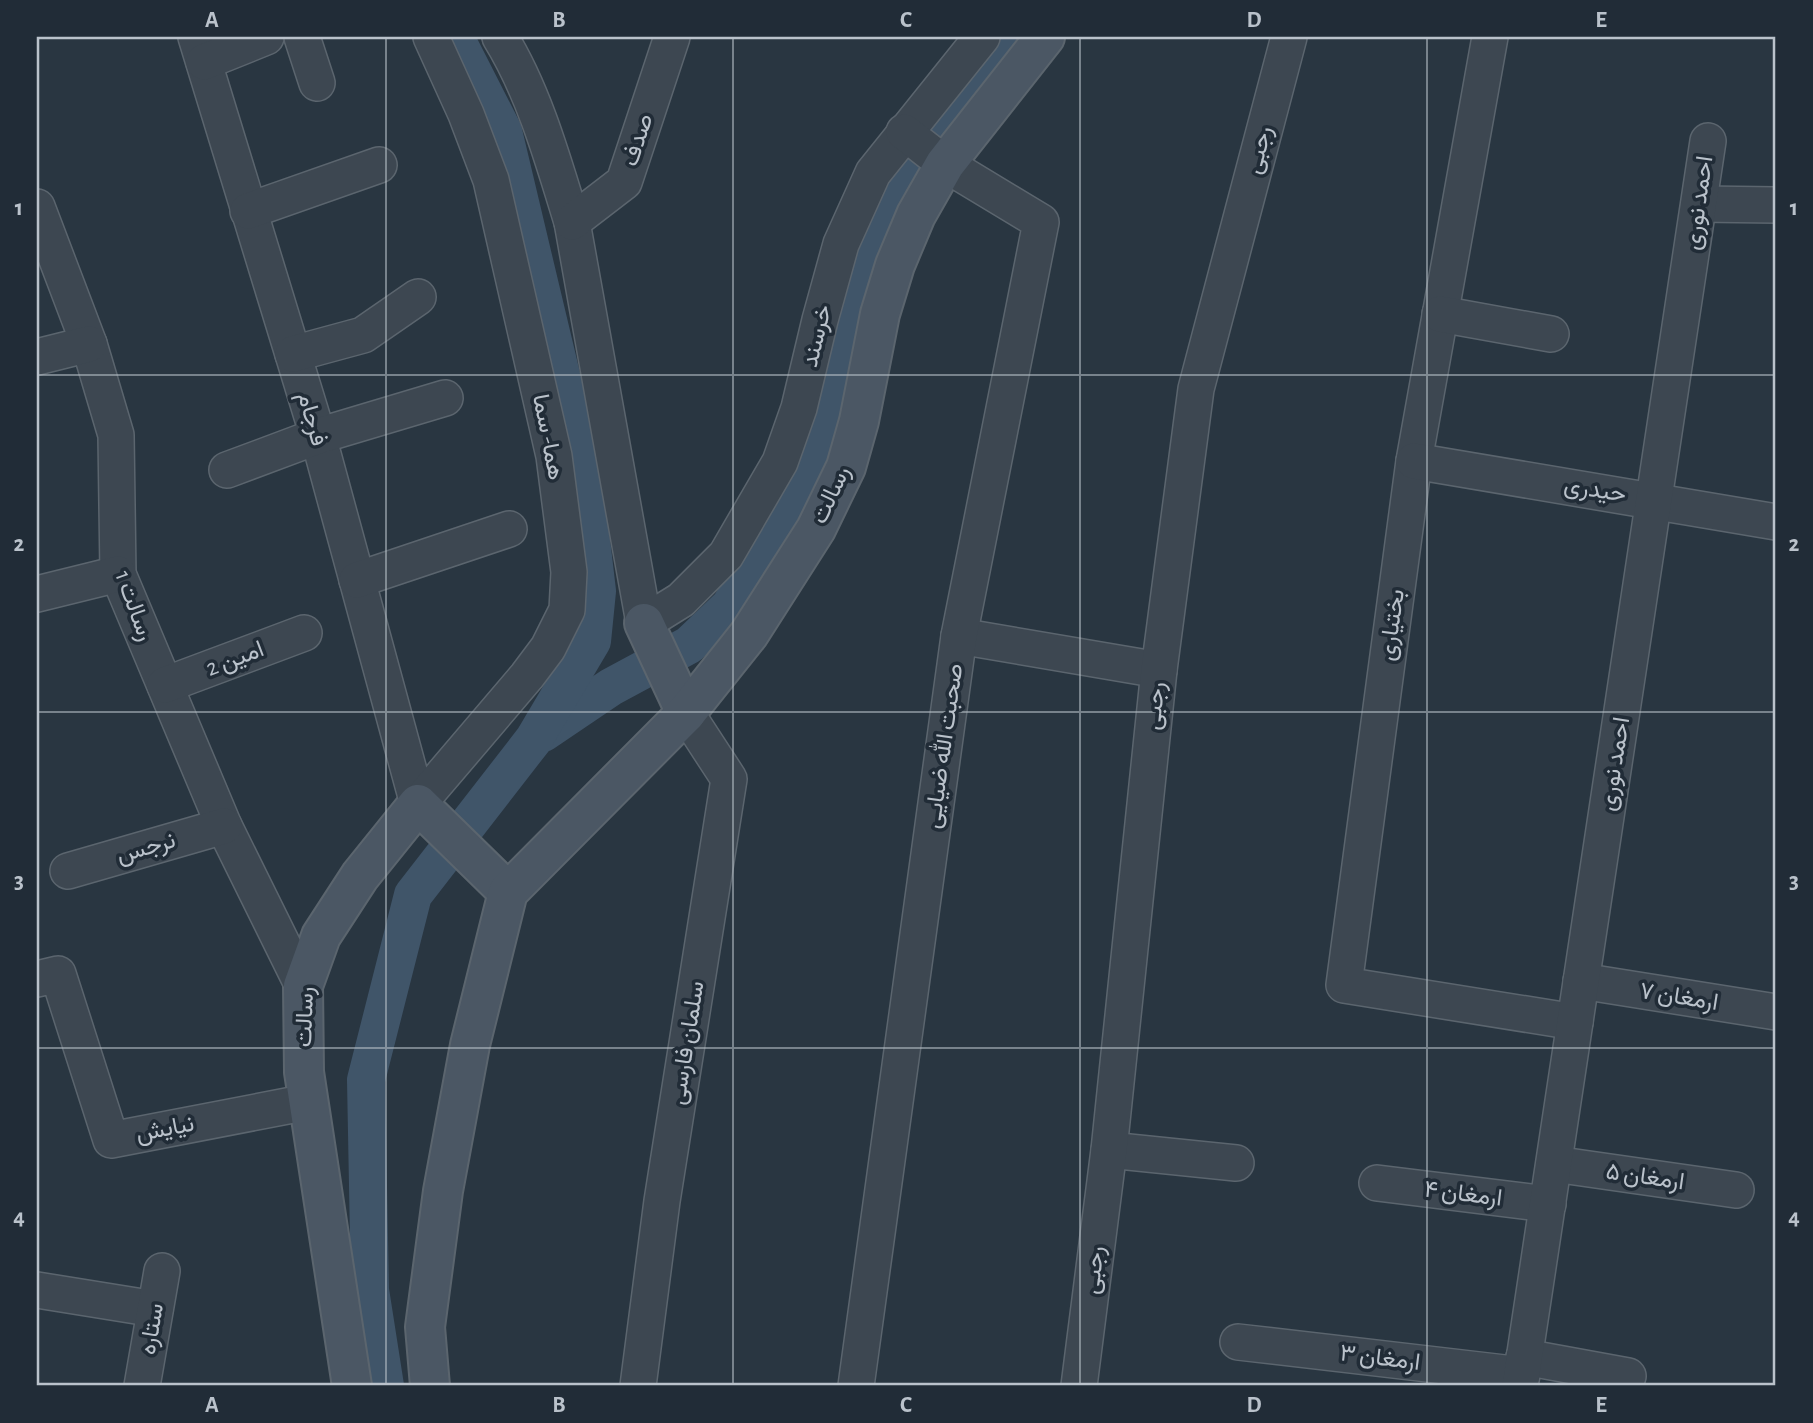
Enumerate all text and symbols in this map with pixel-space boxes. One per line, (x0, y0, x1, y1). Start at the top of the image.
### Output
text: A (205, 9, 219, 32)
text: B (552, 9, 566, 32)
text: C (900, 9, 912, 32)
text: D (1246, 9, 1262, 32)
text: E (1595, 9, 1607, 32)
street label: صدف (618, 111, 658, 169)
street label: رجبی (1241, 123, 1279, 177)
street label: احمد نوری (1681, 154, 1719, 252)
text: 1 (15, 197, 23, 220)
text: 1 (1790, 197, 1798, 220)
street label: خرسند (798, 302, 838, 370)
street label: فرجام (290, 389, 331, 450)
street label: هما- سما (528, 392, 568, 482)
street label: رسالت (807, 462, 857, 528)
street label: حیدری (1562, 473, 1628, 509)
text: 2 (14, 533, 25, 556)
text: 2 (1789, 533, 1800, 556)
street label: رسالت 1 (108, 568, 158, 645)
street label: بختیاری (1375, 588, 1411, 663)
street label: امین 2 (203, 637, 268, 682)
street label: صحبت الله ضیایی (918, 661, 968, 830)
street label: رجبی (1141, 681, 1171, 732)
street label: احمد نوری (1596, 715, 1636, 813)
street label: نرجس (114, 828, 179, 870)
text: 3 (14, 870, 24, 893)
text: 3 (1789, 870, 1799, 893)
street label: سلمان فارسی (665, 979, 711, 1107)
street label: ارمغان ۷ (1638, 979, 1720, 1017)
street label: رسالت (292, 986, 320, 1048)
street label: نیایش (134, 1112, 196, 1147)
street label: ارمغان ۵ (1604, 1160, 1686, 1196)
street label: ارمغان ۴ (1422, 1177, 1503, 1213)
text: 4 (13, 1206, 25, 1229)
text: 4 (1788, 1206, 1800, 1229)
street label: رجبی (1079, 1244, 1111, 1296)
street label: ستاره (136, 1301, 170, 1357)
street label: ارمغان ۳ (1338, 1341, 1422, 1377)
text: A (205, 1394, 219, 1417)
text: B (552, 1394, 566, 1417)
text: C (900, 1394, 912, 1417)
text: D (1246, 1394, 1262, 1417)
text: E (1595, 1394, 1607, 1417)

